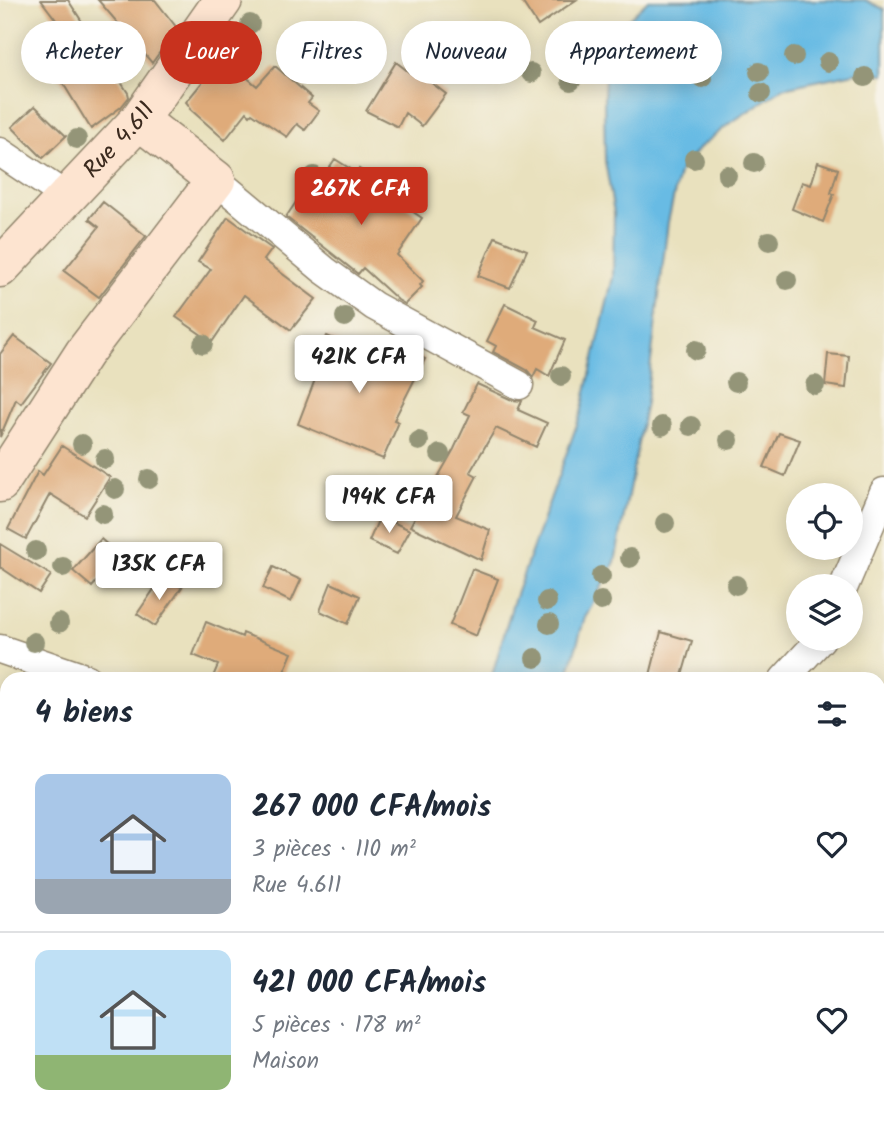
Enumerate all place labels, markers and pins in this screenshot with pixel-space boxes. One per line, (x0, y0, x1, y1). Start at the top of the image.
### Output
pin: 267K CFA (289, 168, 433, 227)
pin: 421K CFA (287, 336, 431, 395)
pin: 194K CFA (317, 476, 461, 535)
pin: 135K CFA (87, 542, 231, 602)

